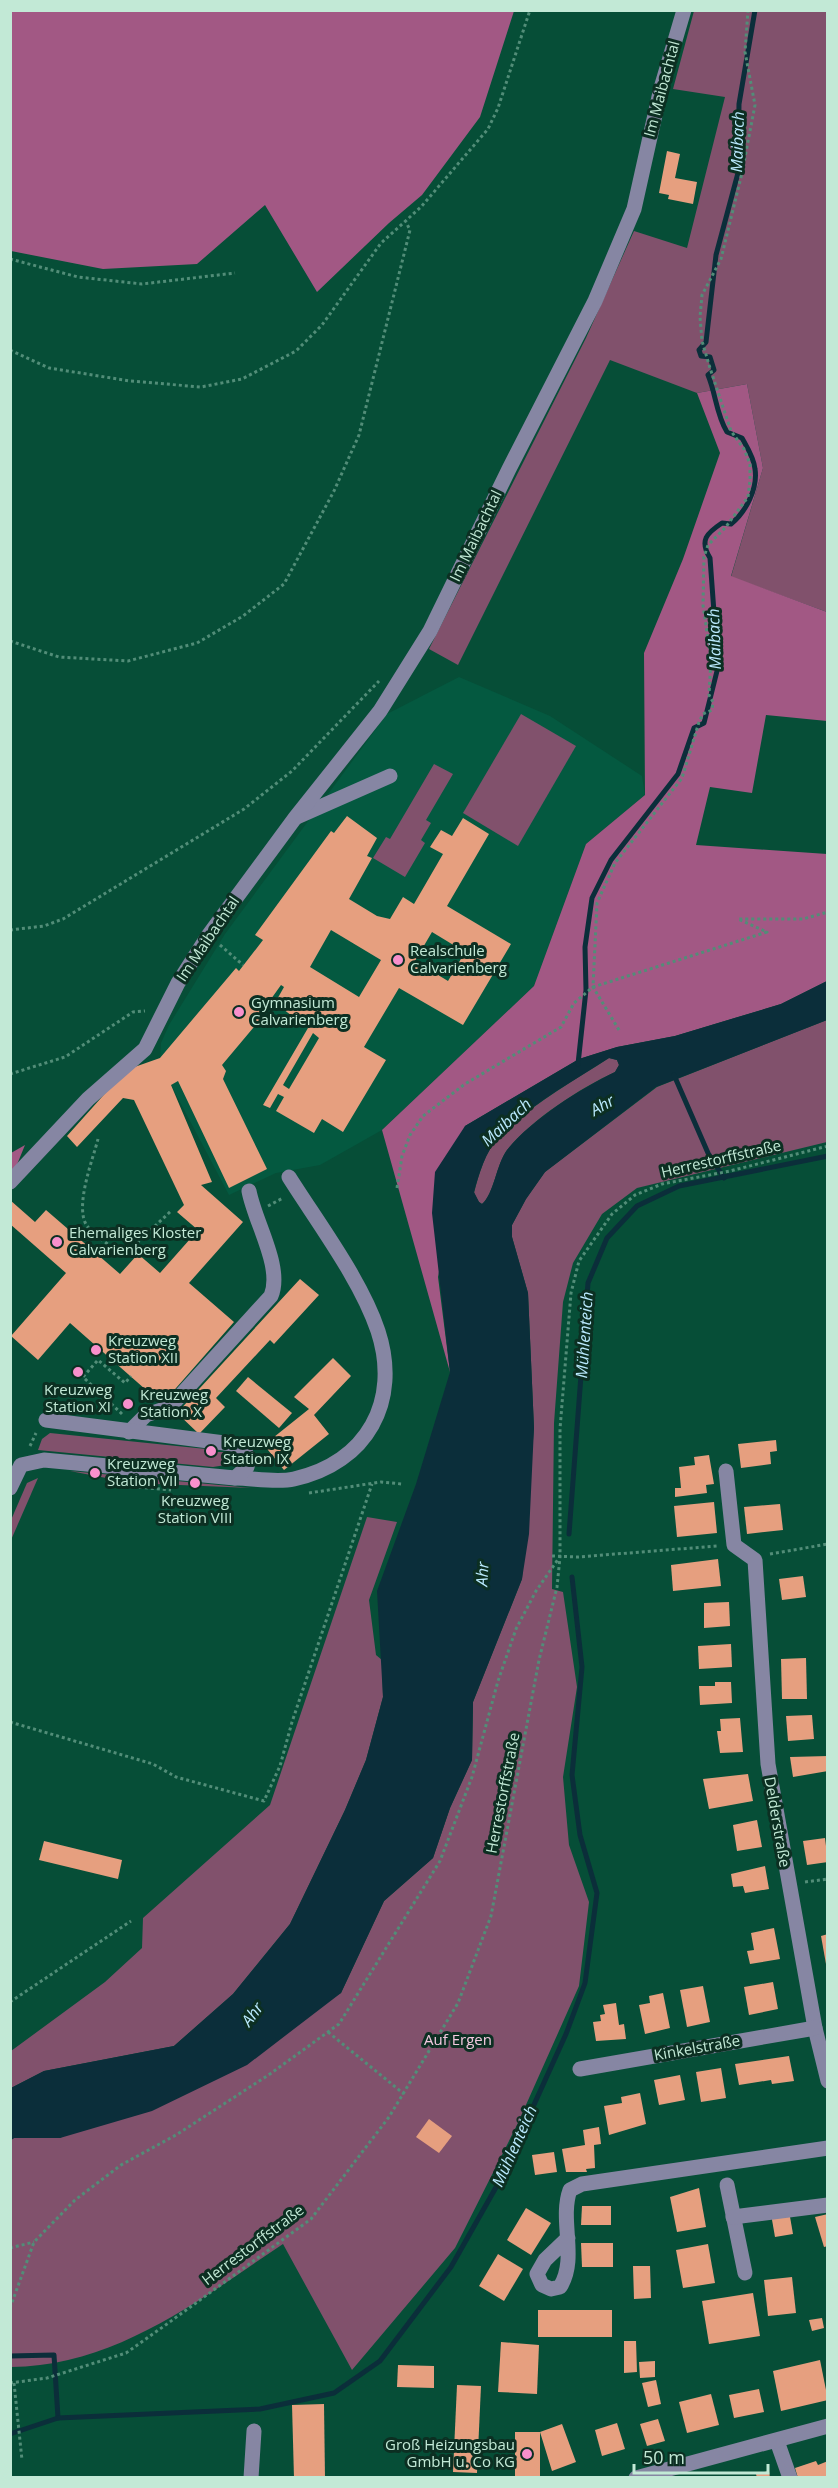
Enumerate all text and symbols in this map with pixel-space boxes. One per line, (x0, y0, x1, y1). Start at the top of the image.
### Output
street label: Im Maibachtal (639, 38, 683, 139)
water label: Maibach (725, 111, 749, 173)
street label: Im Maibachtal (444, 487, 506, 584)
water label: Maibach (702, 608, 726, 670)
street label: Im Maibachtal (171, 892, 243, 985)
place label: Realschule Calvarienberg (410, 940, 507, 977)
marker: Realschule Calvarienberg (391, 953, 405, 967)
place label: Gymnasium Calvarienberg (251, 992, 348, 1029)
marker: Gymnasium Calvarienberg (232, 1005, 246, 1019)
water label: Ahr (585, 1089, 619, 1121)
water label: Maibach (476, 1093, 536, 1151)
street label: Herrestorffstraße (659, 1134, 783, 1182)
place label: Ehemaliges Kloster Calvarienberg (69, 1222, 201, 1259)
marker: Ehemaliges Kloster Calvarienberg (50, 1235, 64, 1249)
water label: Mühlenteich (570, 1291, 598, 1379)
place label: Kreuzweg Station XII (108, 1330, 178, 1367)
marker: Kreuzweg Station XII (89, 1343, 103, 1357)
marker: Kreuzweg Station XI (71, 1365, 85, 1379)
place label: Kreuzweg Station XI (44, 1379, 112, 1416)
place label: Kreuzweg Station X (140, 1384, 208, 1421)
marker: Kreuzweg Station X (121, 1397, 135, 1411)
place label: Kreuzweg Station IX (223, 1431, 291, 1468)
marker: Kreuzweg Station IX (204, 1444, 218, 1458)
place label: Kreuzweg Station VII (107, 1453, 177, 1490)
marker: Kreuzweg Station VII (88, 1466, 102, 1480)
marker: Kreuzweg Station VIII (188, 1476, 202, 1490)
place label: Kreuzweg Station VIII (158, 1490, 232, 1527)
water label: Ahr (470, 1561, 494, 1588)
street label: Herrestorffstraße (481, 1731, 524, 1855)
street label: Delderstraße (760, 1775, 796, 1869)
water label: Ahr (235, 1997, 269, 2031)
park label: Auf Ergen (424, 2029, 492, 2049)
street label: Kinkelstraße (652, 2030, 741, 2064)
water label: Mühlenteich (486, 2102, 542, 2190)
street label: Herrestorffstraße (197, 2199, 307, 2289)
place label: Groß Heizungsbau GmbH u. Co KG (385, 2434, 515, 2471)
scale bar (634, 2437, 768, 2475)
text: 50 m (643, 2445, 685, 2469)
marker: Groß Heizungsbau GmbH u. Co KG (520, 2447, 534, 2461)

